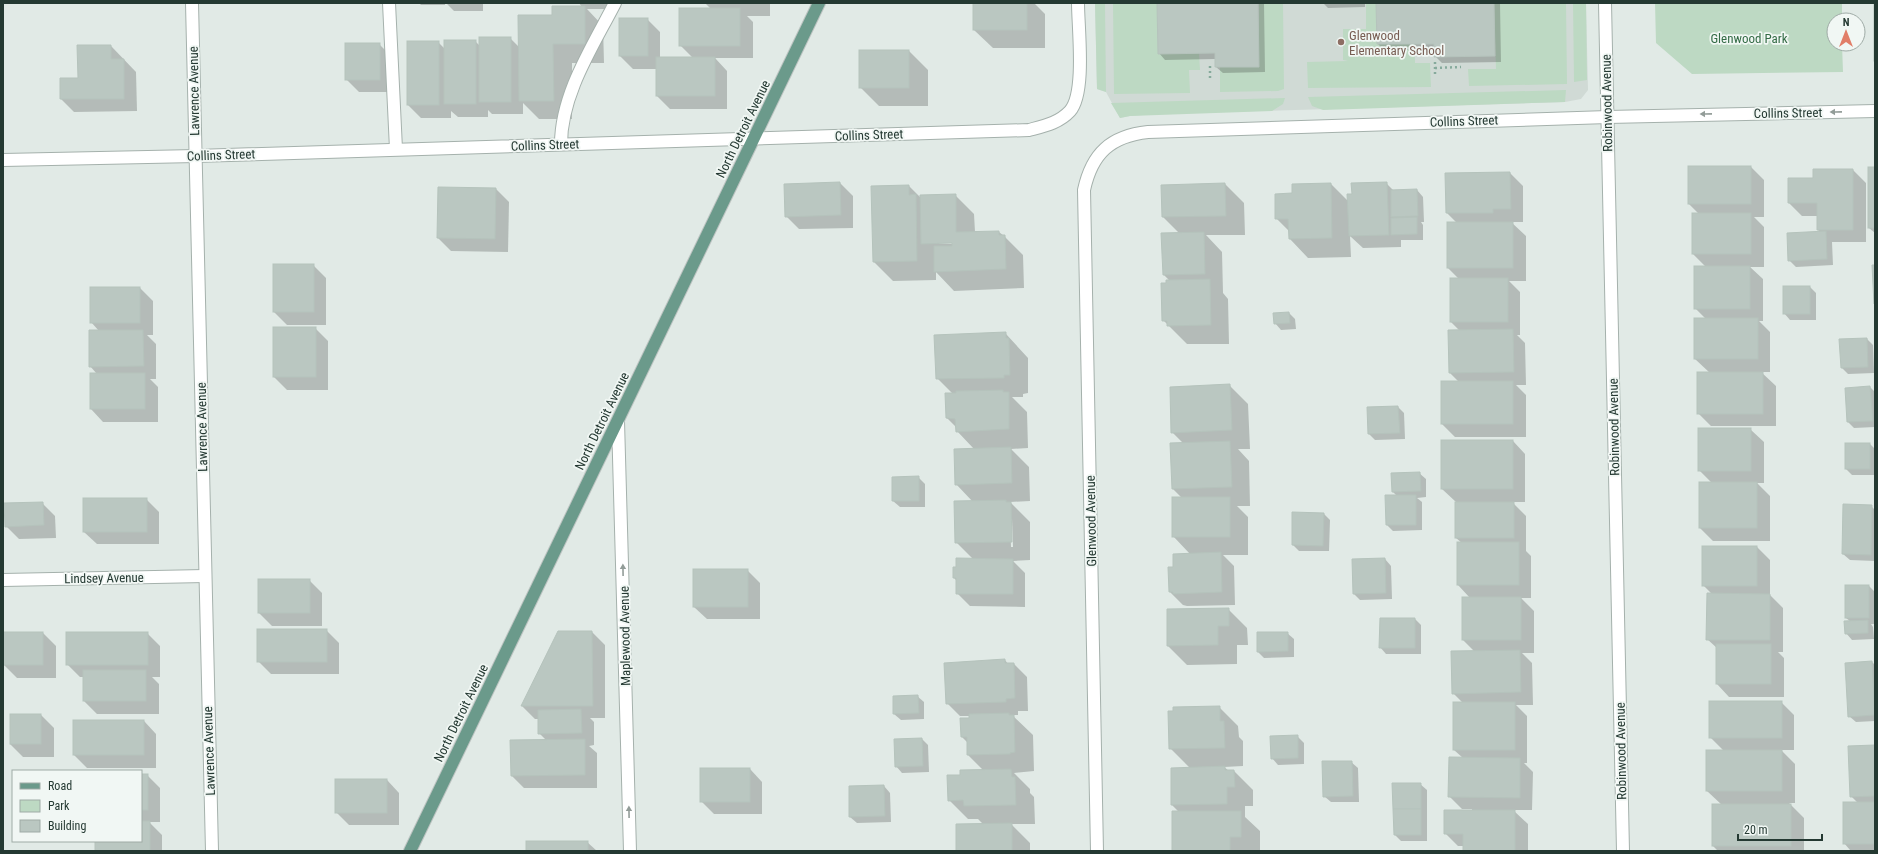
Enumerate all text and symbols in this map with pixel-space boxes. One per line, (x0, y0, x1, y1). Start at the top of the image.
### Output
north arrow (1826, 12, 1866, 52)
text: N (1843, 16, 1850, 29)
place label: Glenwood Elementary School (1349, 28, 1444, 58)
park label: Glenwood Park (1710, 31, 1788, 46)
marker: Glenwood Elementary School (1336, 37, 1346, 47)
street label: Lawrence Avenue (186, 46, 202, 136)
street label: Robinwood Avenue (1599, 54, 1615, 152)
street label: North Detroit Avenue (713, 78, 773, 180)
street label: Collins Street (1754, 105, 1823, 121)
one-way arrow (1830, 108, 1842, 115)
one-way arrow (1700, 111, 1712, 118)
street label: Collins Street (1429, 112, 1499, 130)
street label: Collins Street (834, 126, 904, 144)
street label: Collins Street (510, 136, 580, 154)
street label: Collins Street (186, 146, 256, 164)
street label: North Detroit Avenue (572, 370, 632, 472)
street label: Robinwood Avenue (1606, 378, 1622, 476)
street label: Lawrence Avenue (194, 382, 210, 472)
street label: Glenwood Avenue (1083, 475, 1099, 567)
one-way arrow (620, 563, 626, 576)
street label: Lindsey Avenue (64, 570, 144, 586)
street label: Maplewood Avenue (617, 586, 633, 686)
street label: North Detroit Avenue (431, 662, 491, 764)
street label: Robinwood Avenue (1613, 702, 1629, 800)
street label: Lawrence Avenue (200, 706, 218, 796)
legend (12, 770, 142, 842)
text: Road (48, 779, 72, 793)
text: Park (48, 799, 70, 813)
one-way arrow (626, 805, 632, 818)
scale bar (1738, 816, 1822, 842)
text: Building (48, 819, 86, 833)
text: 20 m (1744, 823, 1768, 837)

